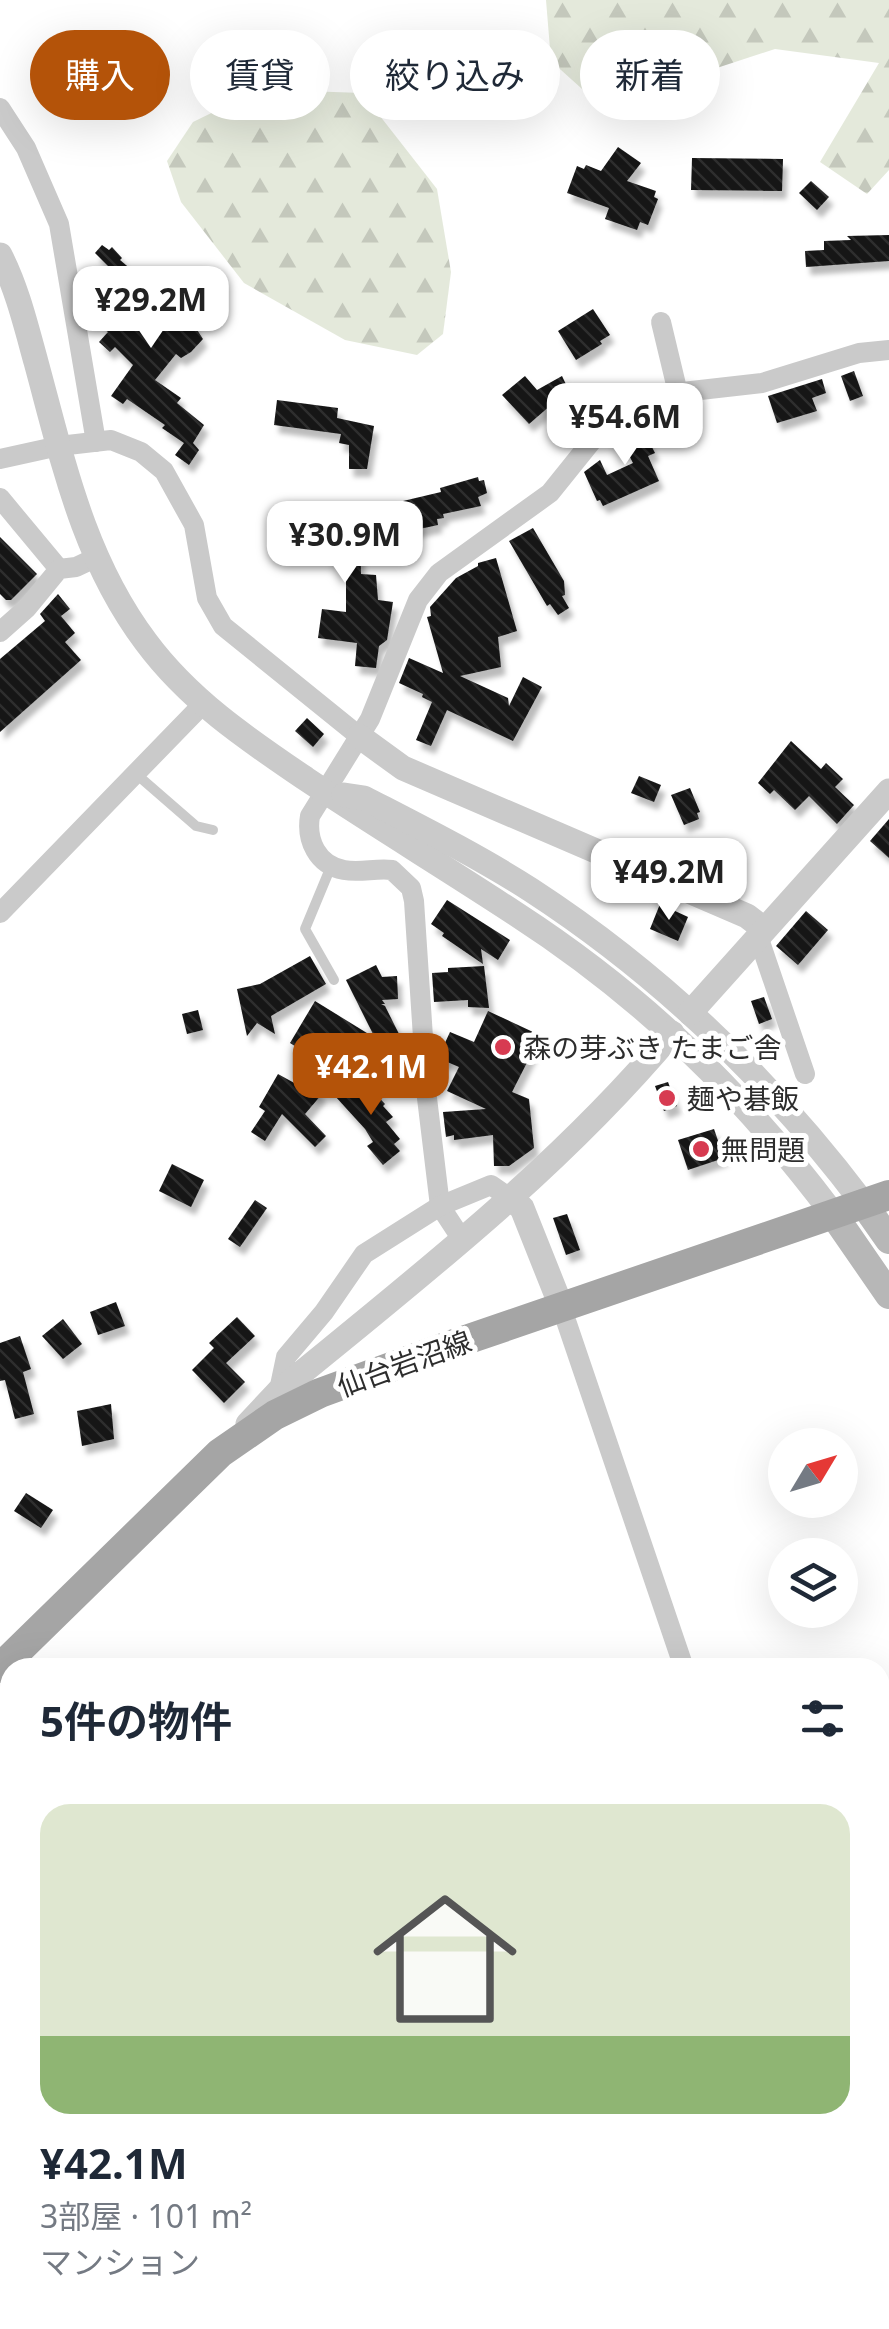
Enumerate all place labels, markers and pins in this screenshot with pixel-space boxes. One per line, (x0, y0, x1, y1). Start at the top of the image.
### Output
pin: ¥29.2M (70, 266, 232, 351)
pin: ¥54.6M (544, 383, 706, 468)
pin: ¥30.9M (264, 501, 426, 586)
pin: ¥49.2M (588, 838, 750, 923)
place label: 森の芽ぶき たまご舎 (523, 1028, 781, 1066)
pin: ¥42.1M (290, 1033, 452, 1118)
marker: 森の芽ぶき たまご舎 (492, 1036, 514, 1058)
place label: 麺や碁飯 (687, 1079, 799, 1117)
marker: 麺や碁飯 (656, 1087, 678, 1109)
place label: 無問題 (721, 1130, 805, 1168)
marker: 無問題 (690, 1138, 712, 1160)

